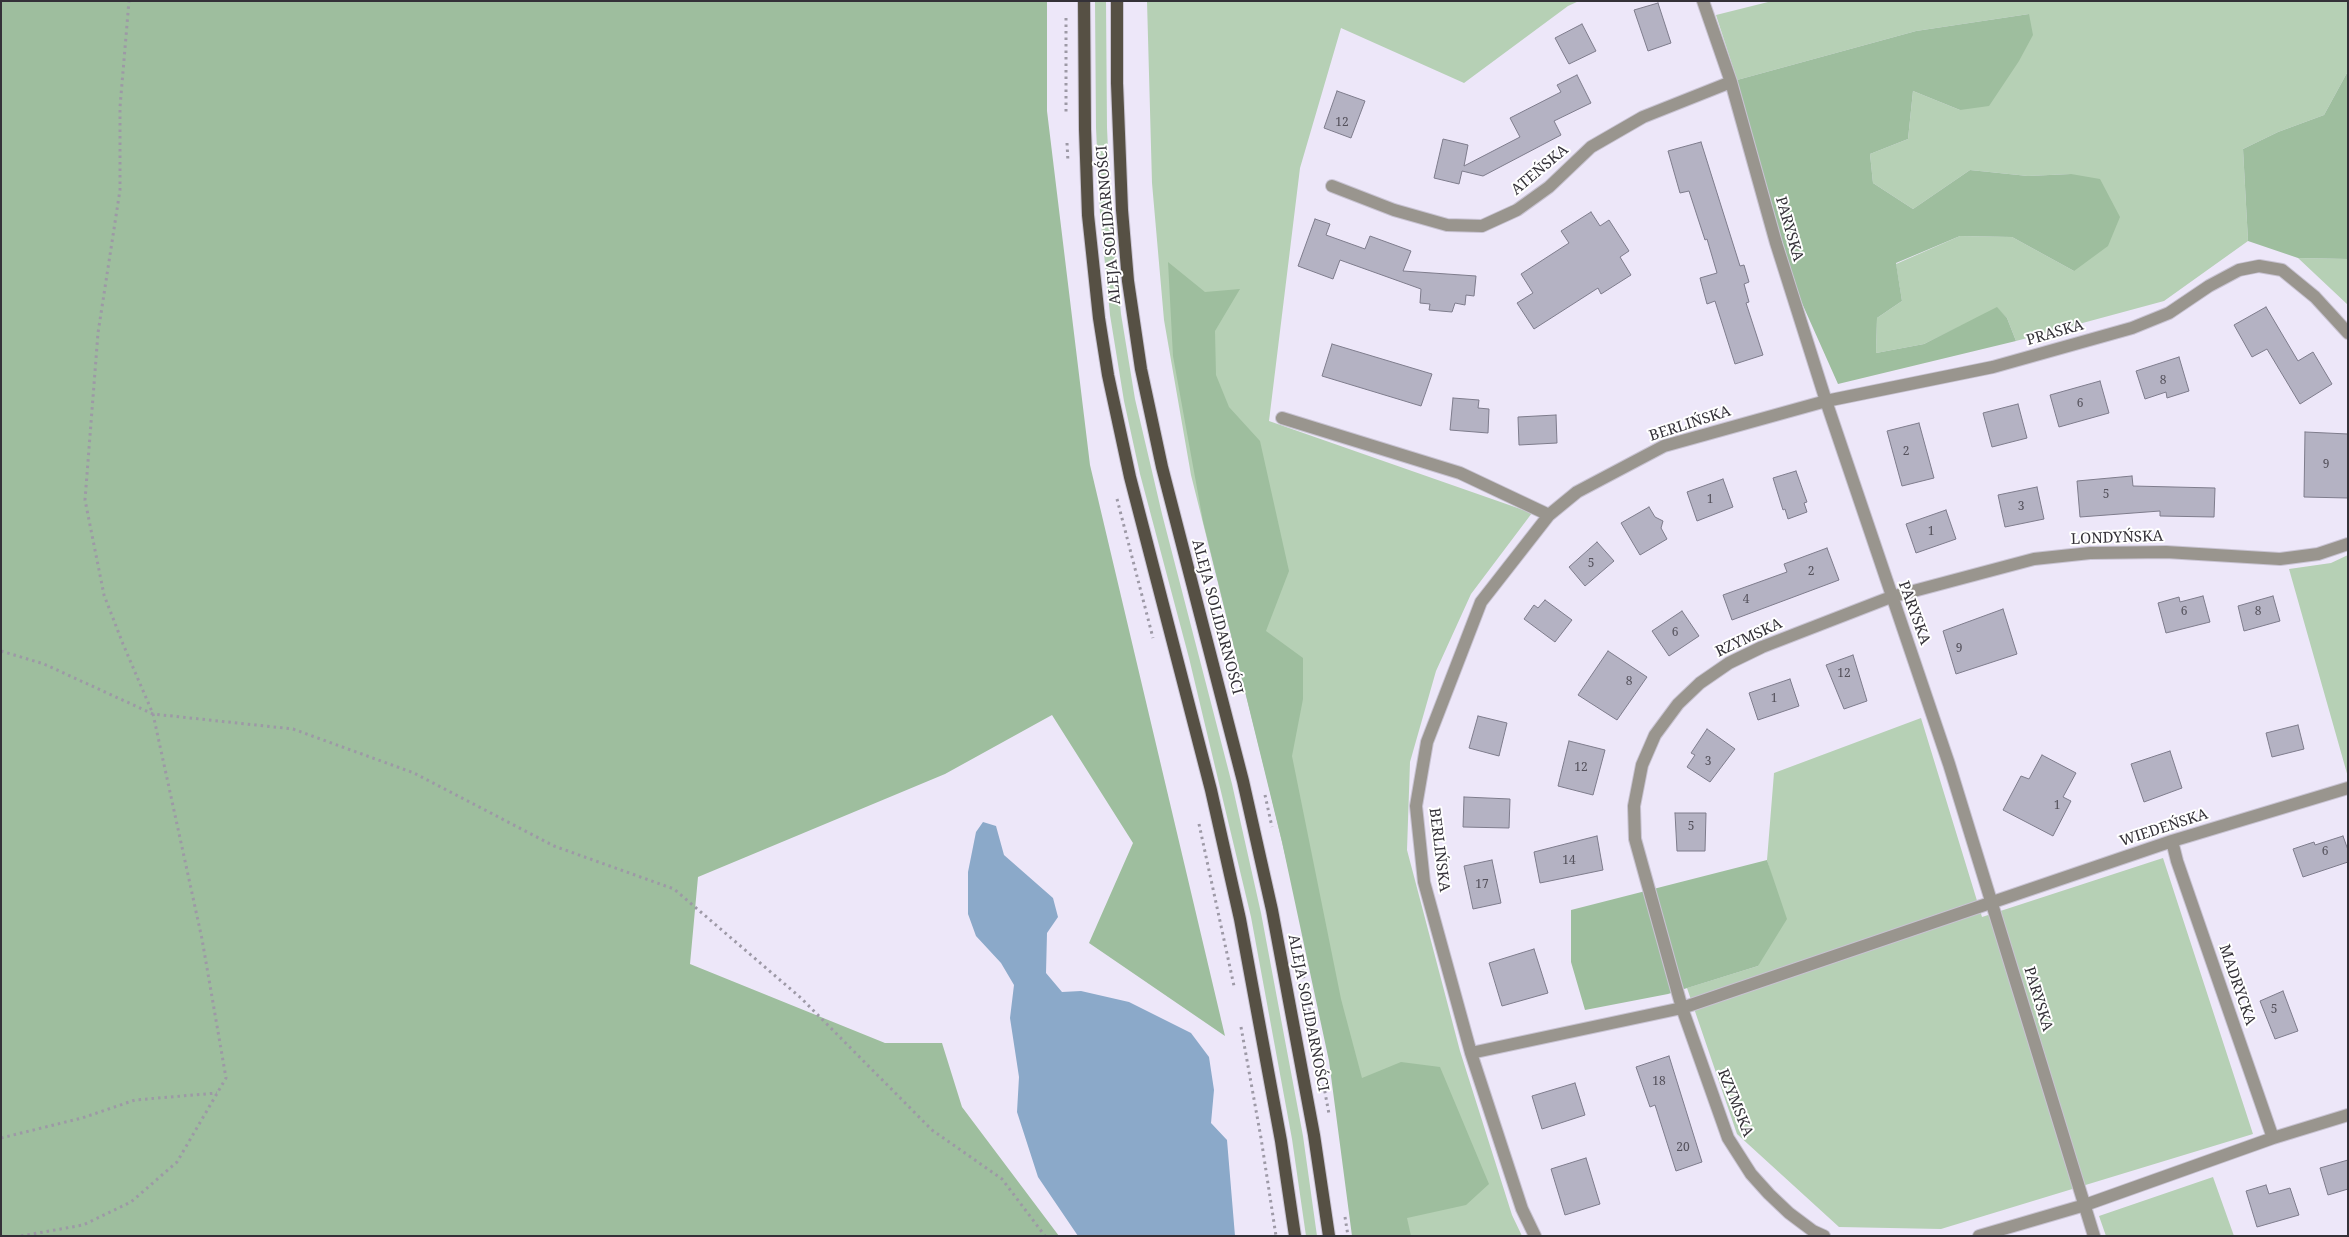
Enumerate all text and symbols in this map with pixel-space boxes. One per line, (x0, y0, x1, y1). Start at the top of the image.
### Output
house number: 12 (1335, 116, 1349, 130)
street label: ATEŃSKA (1508, 141, 1572, 199)
street label: ALEJA SOLIDARNOŚCI (1093, 145, 1125, 305)
street label: PARYSKA (1771, 195, 1807, 263)
street label: PRASKA (2024, 316, 2086, 350)
house number: 8 (2160, 374, 2166, 388)
house number: 6 (2077, 397, 2083, 411)
street label: BERLIŃSKA (1647, 402, 1733, 446)
house number: 2 (1903, 445, 1909, 459)
house number: 9 (2323, 458, 2329, 472)
house number: 5 (2103, 488, 2109, 502)
house number: 1 (1707, 493, 1713, 507)
house number: 3 (2018, 500, 2024, 514)
house number: 1 (1928, 525, 1934, 539)
street label: LONDYŃSKA (2070, 527, 2164, 549)
street label: ALEJA SOLIDARNOŚCI (1188, 538, 1246, 696)
house number: 5 (1588, 557, 1594, 571)
house number: 2 (1808, 565, 1814, 579)
street label: PARYSKA (1894, 579, 1934, 647)
house number: 4 (1743, 593, 1749, 607)
house number: 6 (2181, 605, 2187, 619)
house number: 8 (2255, 605, 2261, 619)
street label: RZYMSKA (1713, 615, 1785, 661)
house number: 6 (1672, 626, 1678, 640)
house number: 9 (1956, 642, 1962, 656)
house number: 12 (1837, 667, 1851, 681)
house number: 8 (1626, 675, 1632, 689)
house number: 1 (1771, 692, 1777, 706)
house number: 3 (1705, 755, 1711, 769)
house number: 12 (1574, 761, 1588, 775)
house number: 1 (2054, 799, 2060, 813)
street label: WIEDEŃSKA (2118, 805, 2210, 851)
street label: BERLIŃSKA (1425, 807, 1453, 893)
house number: 5 (1688, 820, 1694, 834)
house number: 6 (2322, 845, 2328, 859)
house number: 14 (1562, 854, 1576, 868)
house number: 17 (1475, 878, 1489, 892)
street label: ALEJA SOLIDARNOŚCI (1284, 933, 1332, 1093)
street label: MADRYCKA (2215, 942, 2259, 1028)
street label: PARYSKA (2020, 965, 2056, 1033)
house number: 5 (2271, 1003, 2277, 1017)
street label: RZYMSKA (1713, 1067, 1757, 1139)
house number: 18 (1652, 1075, 1666, 1089)
house number: 20 (1676, 1141, 1690, 1155)

